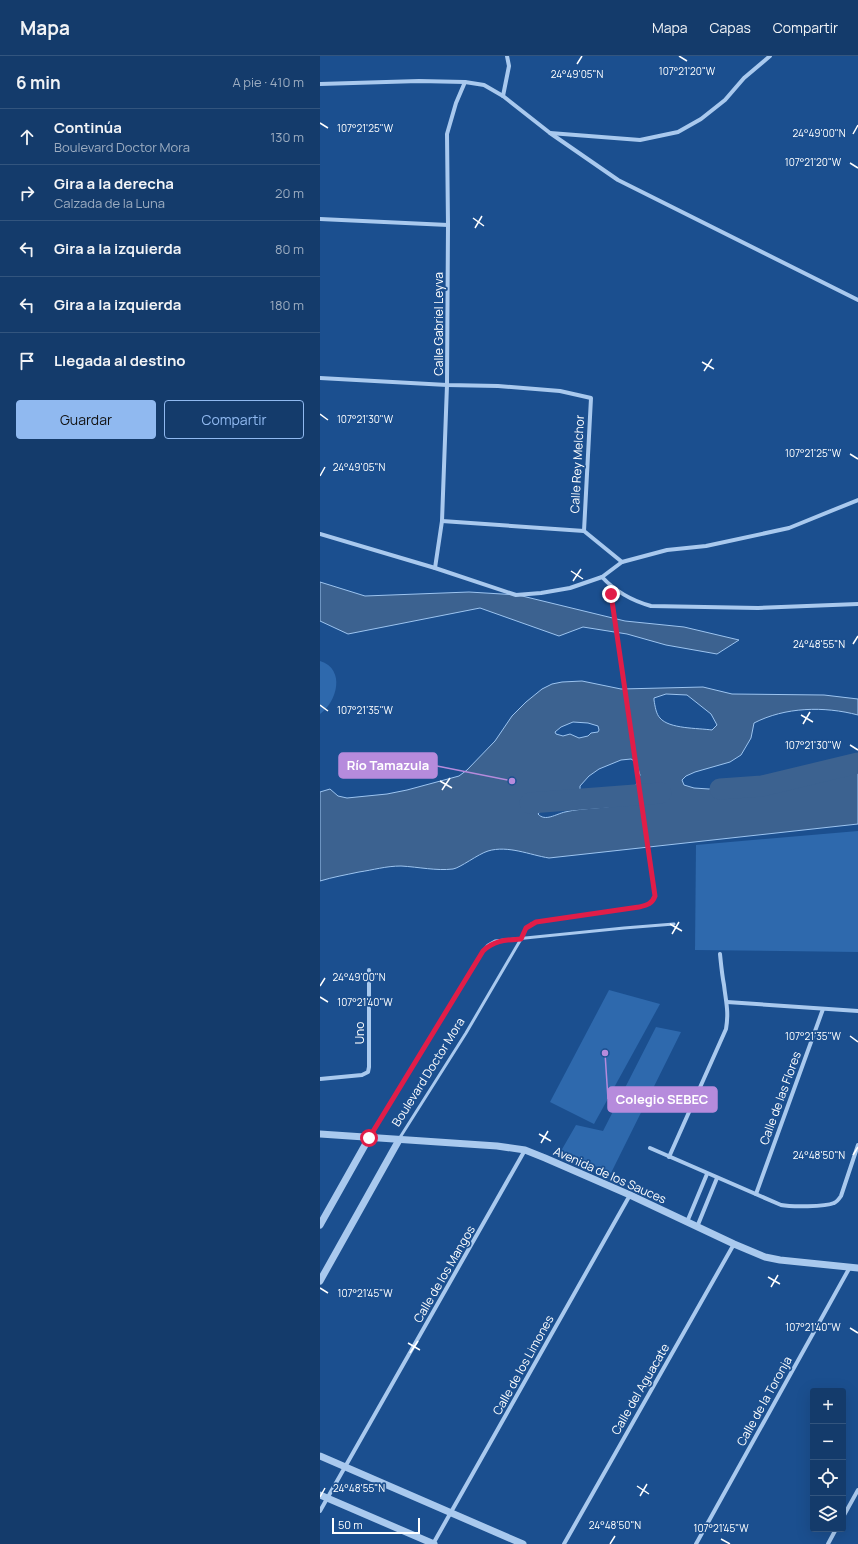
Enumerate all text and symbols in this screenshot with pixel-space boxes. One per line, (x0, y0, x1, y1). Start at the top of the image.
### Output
text: Mapa (20, 15, 70, 41)
text: Mapa (652, 18, 688, 37)
text: Capas (710, 18, 751, 37)
text: Compartir (773, 18, 838, 37)
text: 107°21'20"W (659, 64, 716, 78)
text: 24°49'05"N (551, 67, 603, 81)
text: 6 min (16, 71, 61, 94)
text: A pie · 410 m (232, 73, 304, 91)
text: Continúa (54, 117, 122, 138)
text: 107°21'25"W (337, 121, 394, 135)
icon: ahead (16, 126, 38, 148)
text: 24°49'00"N (793, 126, 846, 140)
text: 130 m (270, 128, 304, 146)
text: Boulevard Doctor Mora (54, 138, 190, 156)
text: 107°21'20"W (785, 155, 842, 169)
text: Gira a la derecha (54, 173, 174, 194)
icon: right (16, 182, 38, 204)
text: 20 m (275, 184, 304, 202)
text: Calzada de la Luna (54, 194, 165, 212)
icon: left (16, 238, 38, 260)
text: Gira a la izquierda (54, 238, 181, 259)
text: 80 m (275, 240, 304, 258)
street label: Calle Gabriel Leyva (430, 272, 447, 376)
icon: left (16, 294, 38, 316)
text: Gira a la izquierda (54, 294, 181, 315)
text: 180 m (270, 296, 304, 314)
icon: arrive (16, 350, 38, 372)
text: Llegada al destino (54, 350, 186, 371)
button: Guardar (16, 400, 156, 439)
button: Compartir (164, 400, 304, 439)
text: 107°21'30"W (337, 412, 394, 426)
street label: Calle Rey Melchor (566, 414, 588, 514)
text: 107°21'25"W (785, 446, 842, 460)
text: 24°49'05"N (333, 460, 385, 474)
route end (602, 585, 620, 603)
text: 24°48'55"N (793, 637, 845, 651)
text: 107°21'35"W (337, 703, 394, 717)
text: 107°21'30"W (785, 738, 842, 752)
callout: Río Tamazula (339, 753, 437, 778)
text: Río Tamazula (347, 756, 429, 774)
text: 24°49'00"N (333, 970, 386, 984)
text: 107°21'40"W (337, 995, 393, 1009)
street label: Boulevard Doctor Mora (388, 1014, 468, 1130)
street label: Uno (351, 1022, 368, 1044)
text: 107°21'35"W (785, 1029, 842, 1043)
street label: Calle de las Flores (755, 1049, 805, 1147)
callout: Colegio SEBEC (608, 1087, 717, 1112)
text: Colegio SEBEC (616, 1090, 709, 1108)
route start (360, 1129, 378, 1147)
street label: Avenida de los Sauces (551, 1142, 669, 1208)
text: 24°48'50"N (793, 1148, 845, 1162)
street label: Calle de los Mangos (409, 1222, 479, 1326)
text: 107°21'45"W (337, 1286, 393, 1300)
street label: Calle de los Limones (488, 1312, 558, 1418)
text: 107°21'40"W (785, 1320, 841, 1334)
street label: Calle del Aguacate (607, 1340, 673, 1438)
street label: Calle de la Toronja (732, 1353, 796, 1449)
map controls (810, 1388, 846, 1532)
button: + (810, 1388, 846, 1424)
button: − (810, 1424, 846, 1460)
button: locate (810, 1460, 846, 1496)
text: 24°48'55"N (333, 1481, 385, 1495)
button: layers (810, 1496, 846, 1532)
scale bar (332, 1516, 420, 1535)
text: 50 m (338, 1517, 363, 1532)
text: 24°48'50"N (589, 1518, 641, 1532)
text: 107°21'45"W (693, 1521, 749, 1535)

